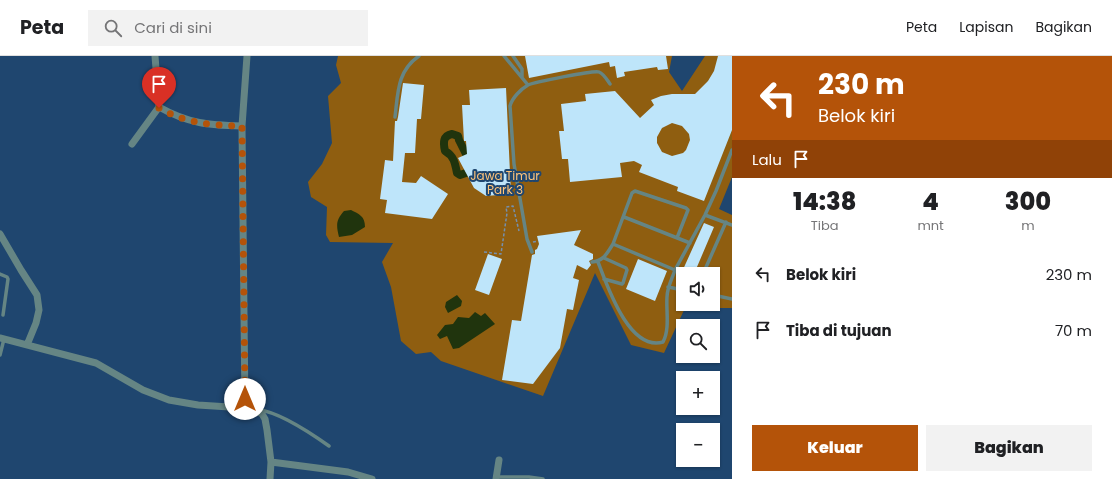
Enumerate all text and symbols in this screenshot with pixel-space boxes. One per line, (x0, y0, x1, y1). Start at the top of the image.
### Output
search box (88, 10, 368, 46)
text: Peta (20, 14, 64, 41)
icon: search (102, 17, 124, 39)
text: Cari di sini (134, 17, 212, 38)
text: Peta (906, 17, 937, 37)
text: Lapisan (959, 17, 1013, 37)
text: Bagikan (1035, 17, 1092, 37)
text: 230 m (818, 65, 905, 104)
pin (142, 67, 176, 108)
icon: left (752, 72, 804, 124)
icon: arrive (148, 73, 170, 95)
text: Belok kiri (818, 103, 895, 128)
icon: arrive (790, 148, 812, 170)
text: Lalu (752, 149, 782, 170)
park label: Jawa Timur Park 3 (470, 167, 540, 198)
text: 14:38 (793, 185, 856, 218)
text: 4 (922, 185, 939, 218)
text: 300 (1005, 185, 1051, 218)
text: Tiba (811, 216, 839, 235)
text: mnt (917, 216, 944, 235)
text: m (1021, 216, 1035, 235)
icon: left (752, 263, 774, 285)
text: Belok kiri (786, 264, 856, 285)
text: 230 m (1046, 264, 1092, 285)
map controls (676, 267, 720, 467)
button: sound (676, 267, 720, 311)
button: search (676, 319, 720, 363)
icon: arrive (752, 319, 774, 341)
text: Tiba di tujuan (786, 320, 892, 341)
text: 70 m (1055, 320, 1092, 341)
button: + (676, 371, 720, 415)
position arrow (224, 378, 266, 420)
button: − (676, 423, 720, 467)
button: Keluar (752, 425, 918, 471)
button: Bagikan (926, 425, 1092, 471)

